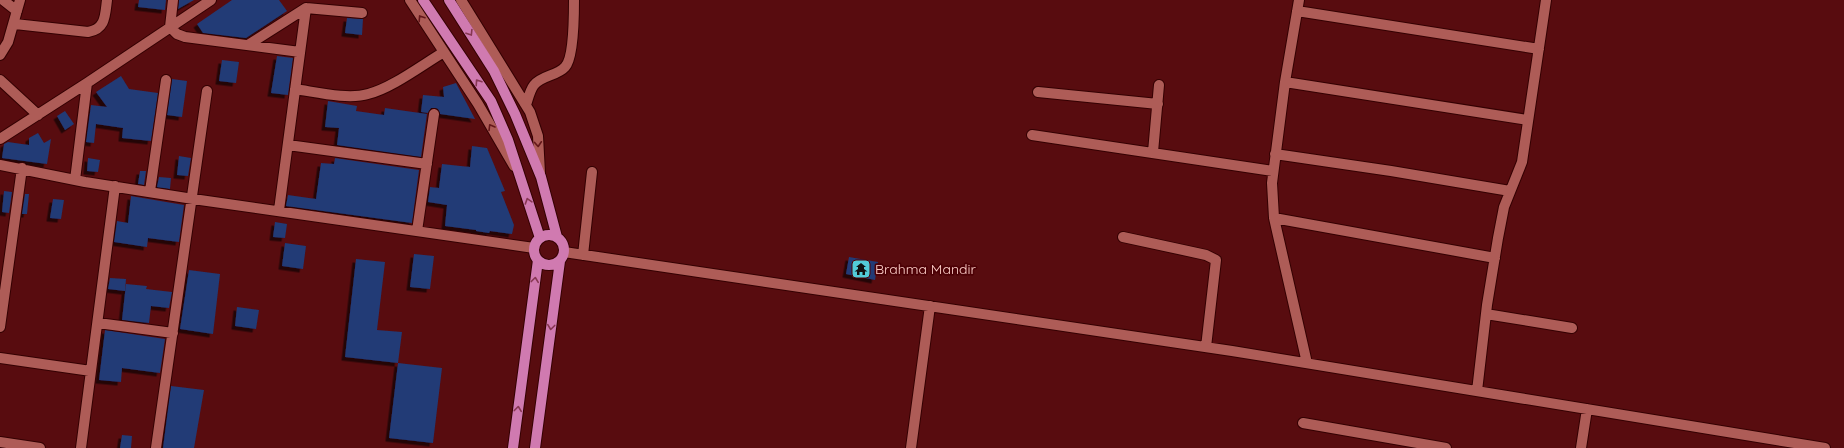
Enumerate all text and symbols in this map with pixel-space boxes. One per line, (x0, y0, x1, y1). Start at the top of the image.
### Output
one-way arrow (419, 15, 426, 22)
one-way arrow (465, 29, 473, 36)
one-way arrow (475, 79, 483, 86)
one-way arrow (489, 124, 496, 131)
one-way arrow (534, 141, 543, 147)
one-way arrow (524, 198, 533, 205)
temple icon: Brahma Mandir (850, 258, 872, 280)
place label: Brahma Mandir (875, 260, 976, 278)
one-way arrow (530, 277, 539, 283)
one-way arrow (547, 324, 556, 330)
one-way arrow (513, 406, 522, 412)

